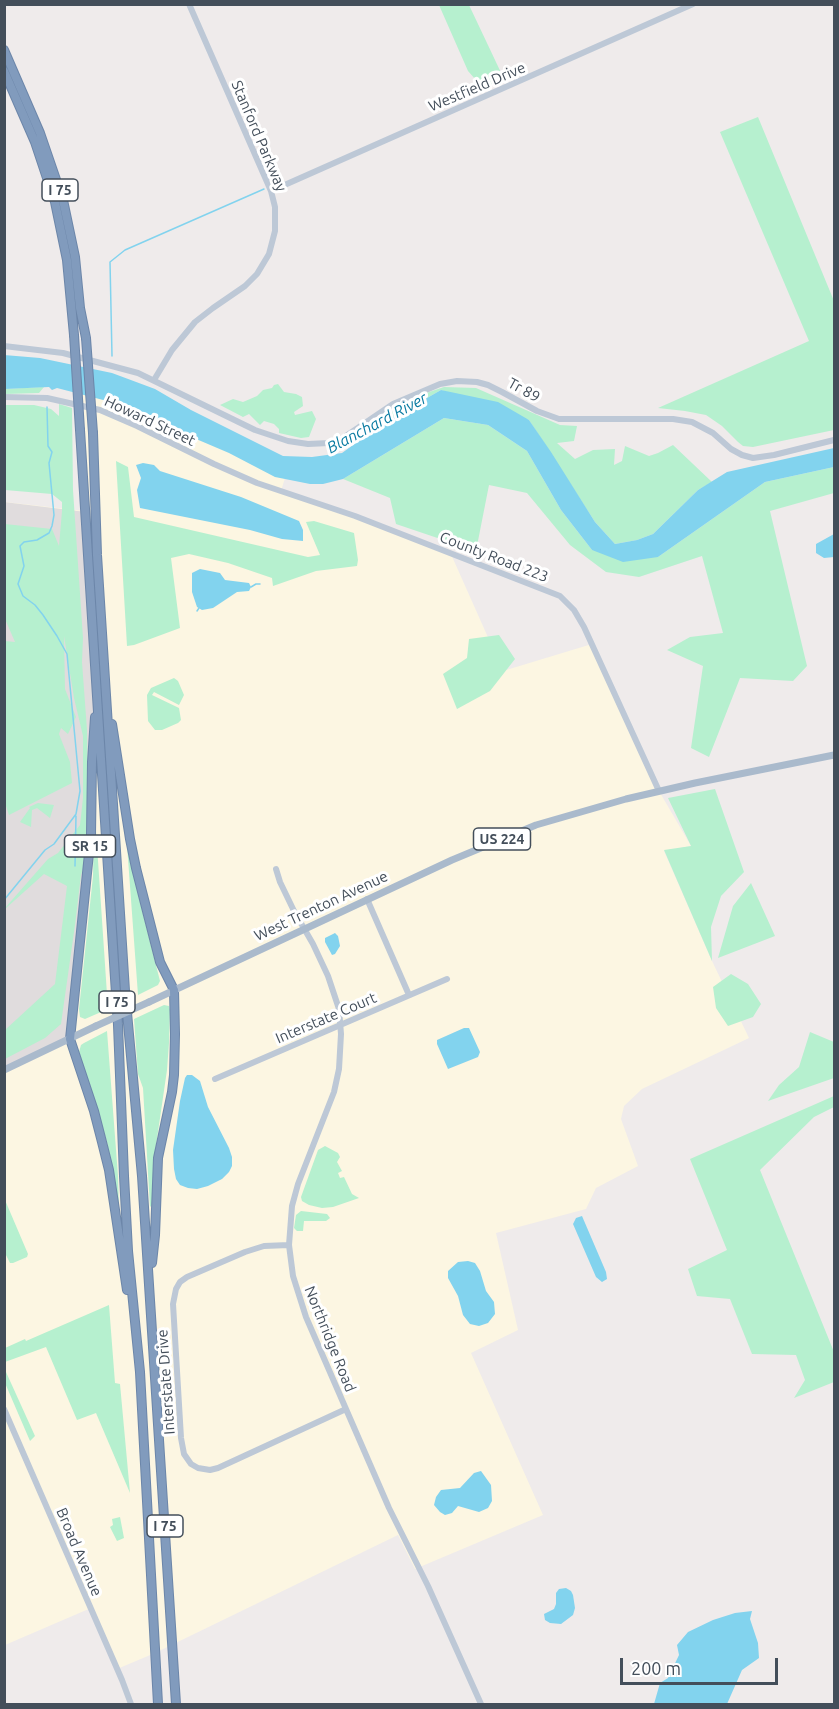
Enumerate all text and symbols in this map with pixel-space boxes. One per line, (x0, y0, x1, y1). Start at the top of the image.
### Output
street label: Westfield Drive (426, 58, 528, 116)
street label: Stanford Parkway (228, 78, 290, 194)
road number: I 75 (42, 179, 78, 201)
street label: Tr 89 (505, 374, 543, 406)
water label: Blanchard River (324, 389, 430, 457)
street label: Howard Street (102, 392, 198, 450)
street label: County Road 223 (437, 528, 551, 586)
road number: US 224 (474, 828, 530, 850)
road number: SR 15 (64, 835, 116, 857)
street label: West Trenton Avenue (251, 867, 391, 945)
street label: Interstate Court (273, 989, 379, 1047)
road number: I 75 (99, 991, 135, 1013)
street label: Northridge Road (301, 1283, 359, 1395)
street label: Interstate Drive (153, 1329, 179, 1435)
street label: Broad Avenue (52, 1505, 106, 1599)
road number: I 75 (147, 1515, 183, 1537)
scale bar (623, 1646, 780, 1684)
text: 200 m (631, 1658, 681, 1678)

